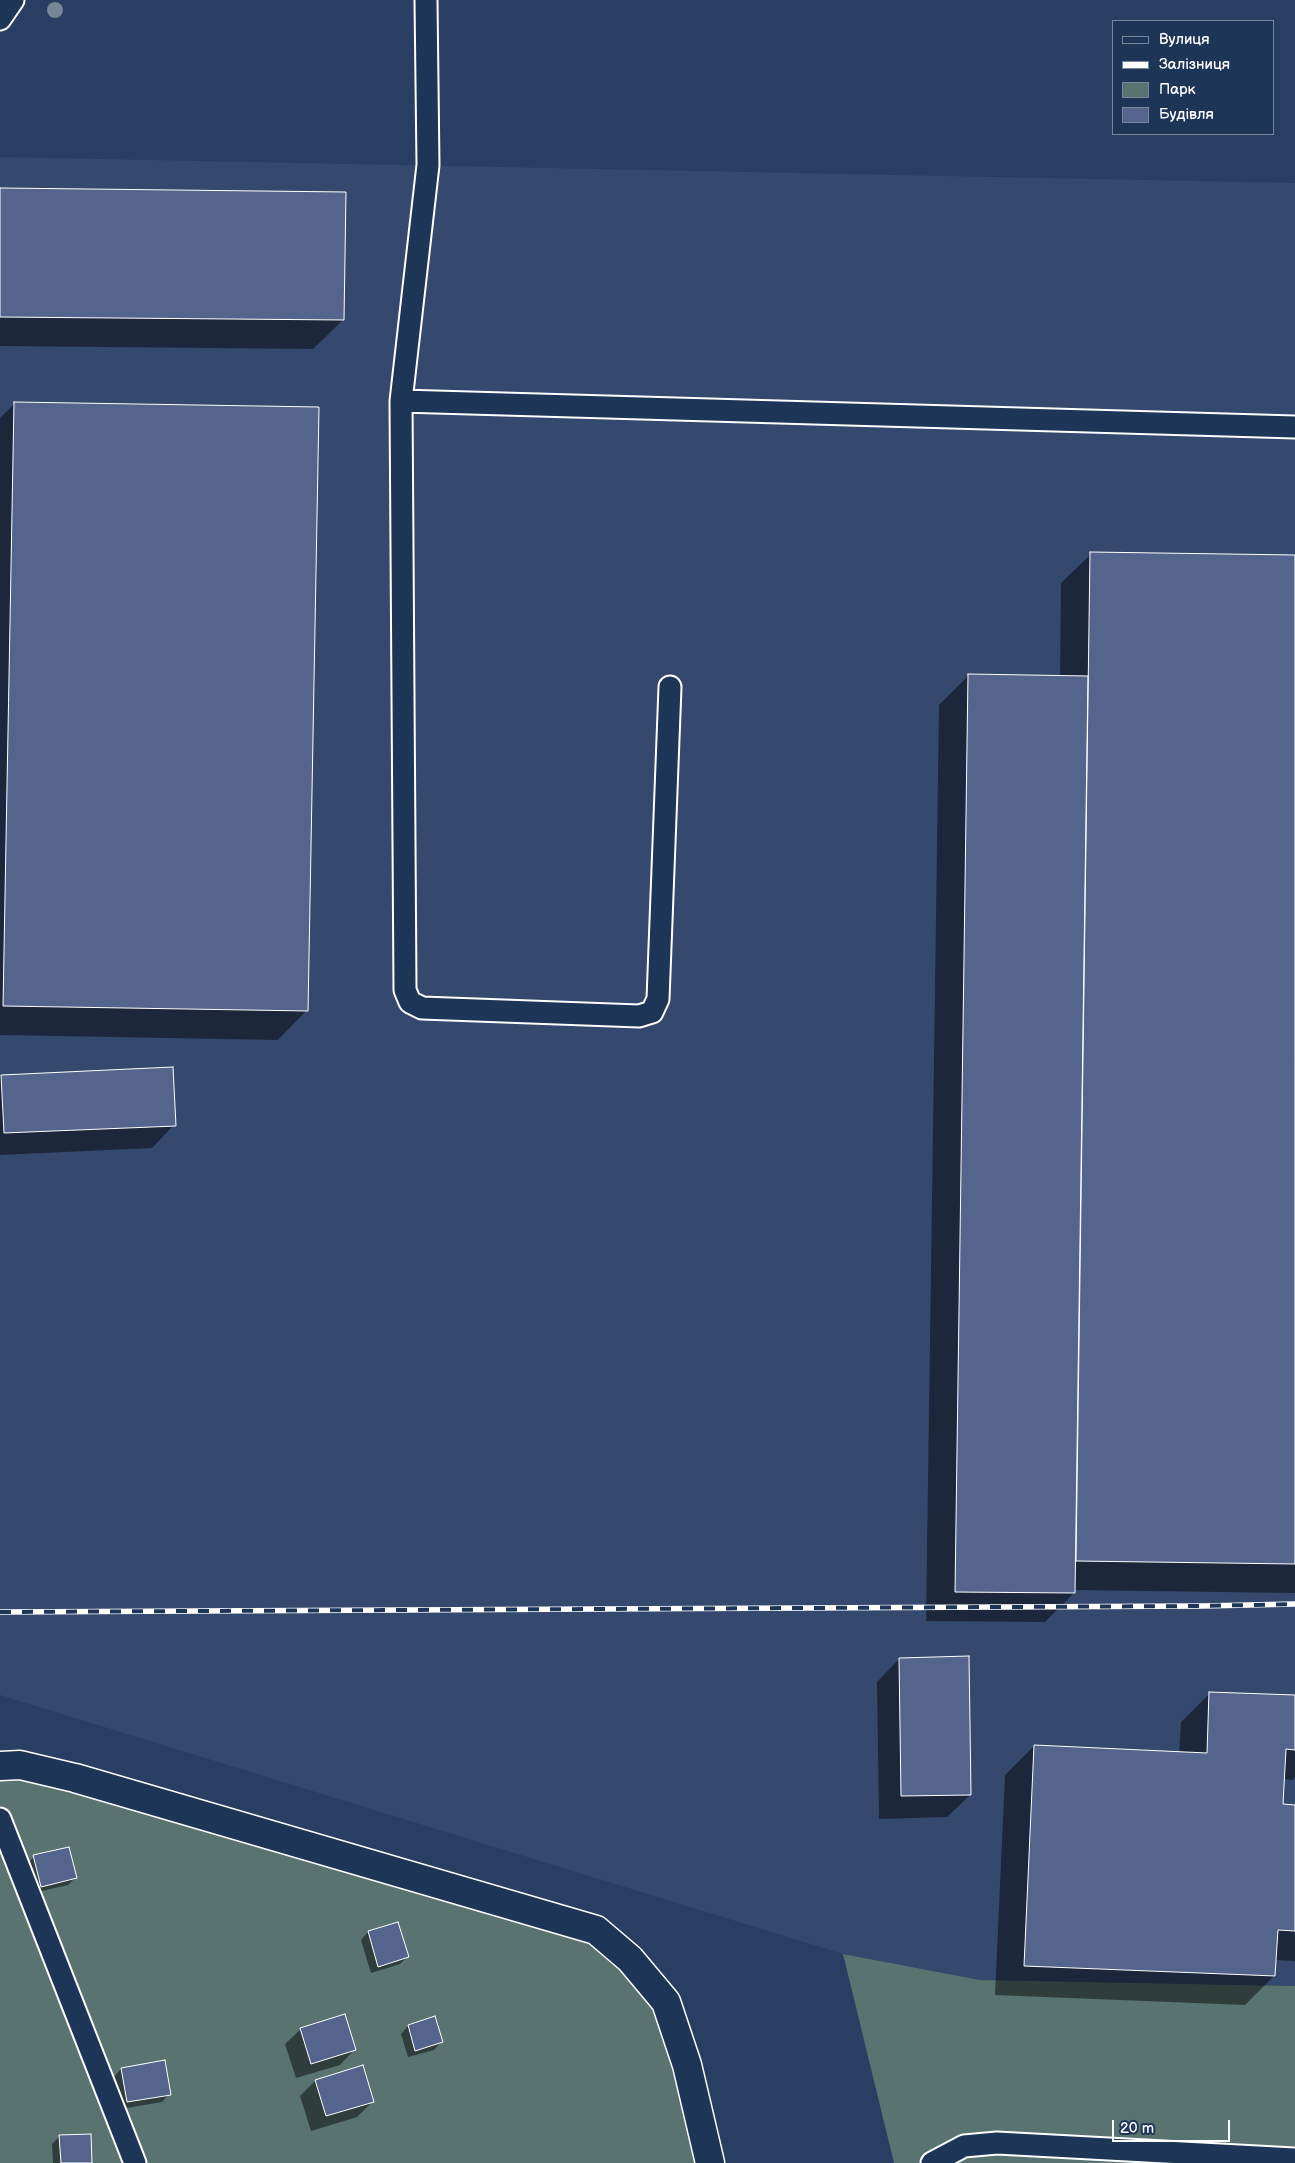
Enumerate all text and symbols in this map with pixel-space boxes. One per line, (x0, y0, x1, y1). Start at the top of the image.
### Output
legend (1112, 20, 1275, 135)
text: Вулиця (1159, 30, 1210, 49)
text: Залізниця (1159, 55, 1230, 74)
text: Парк (1159, 80, 1196, 99)
text: Будівля (1159, 105, 1214, 124)
scale bar (1115, 2110, 1232, 2142)
text: 20 m (1120, 2119, 1154, 2138)

